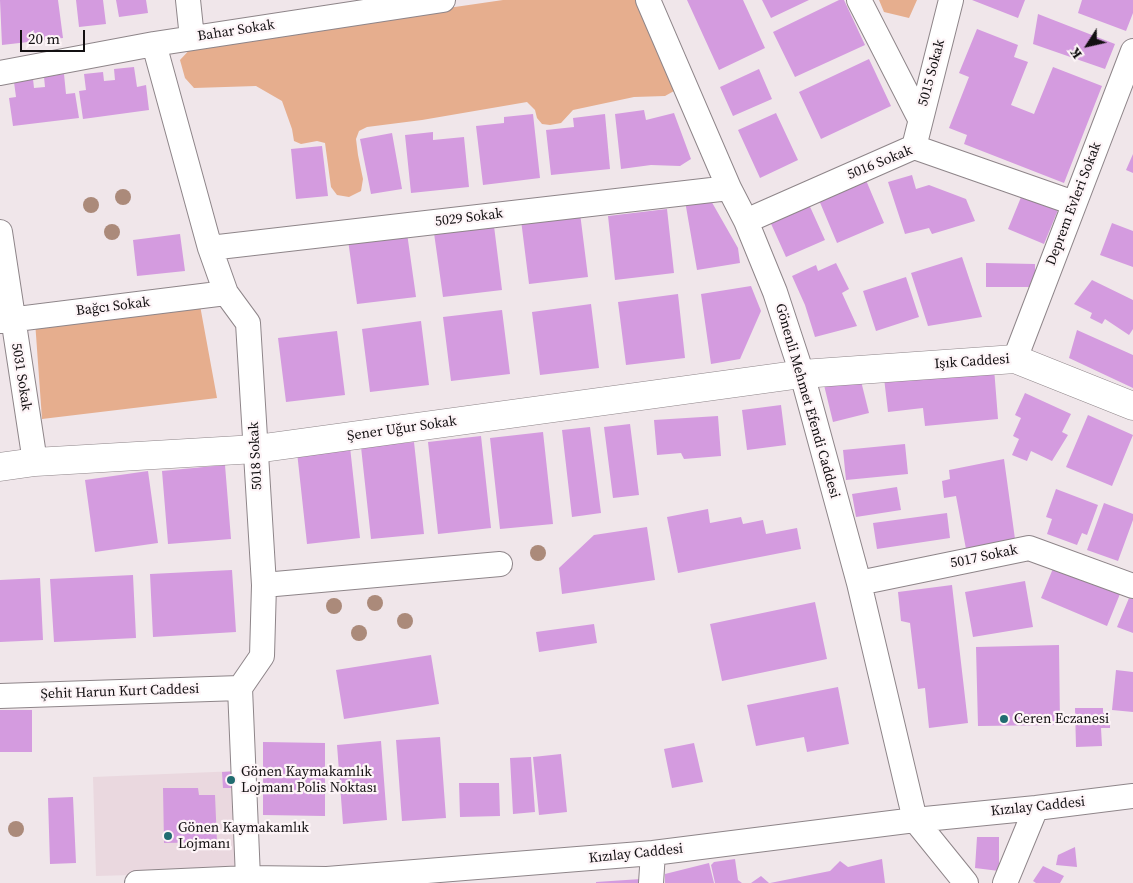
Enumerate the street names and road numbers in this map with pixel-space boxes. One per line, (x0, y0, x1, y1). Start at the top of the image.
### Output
street label: Bahar Sokak (196, 17, 276, 45)
street label: 5015 Sokak (915, 38, 949, 108)
street label: Deprem Evleri Sokak (1043, 140, 1105, 268)
street label: 5016 Sokak (845, 142, 915, 184)
street label: 5029 Sokak (434, 205, 504, 231)
street label: Bağcı Sokak (75, 294, 151, 320)
street label: Gönenli Mehmet Efendi Caddesi (771, 302, 843, 500)
street label: 5031 Sokak (7, 342, 35, 412)
street label: Işık Caddesi (934, 351, 1010, 373)
street label: Şener Uğur Sokak (346, 413, 458, 445)
street label: 5018 Sokak (246, 421, 266, 491)
street label: 5017 Sokak (949, 542, 1019, 572)
street label: Şehit Harun Kurt Caddesi (40, 681, 200, 703)
street label: Kızılay Caddesi (990, 794, 1086, 820)
street label: Kızılay Caddesi (588, 841, 684, 867)

